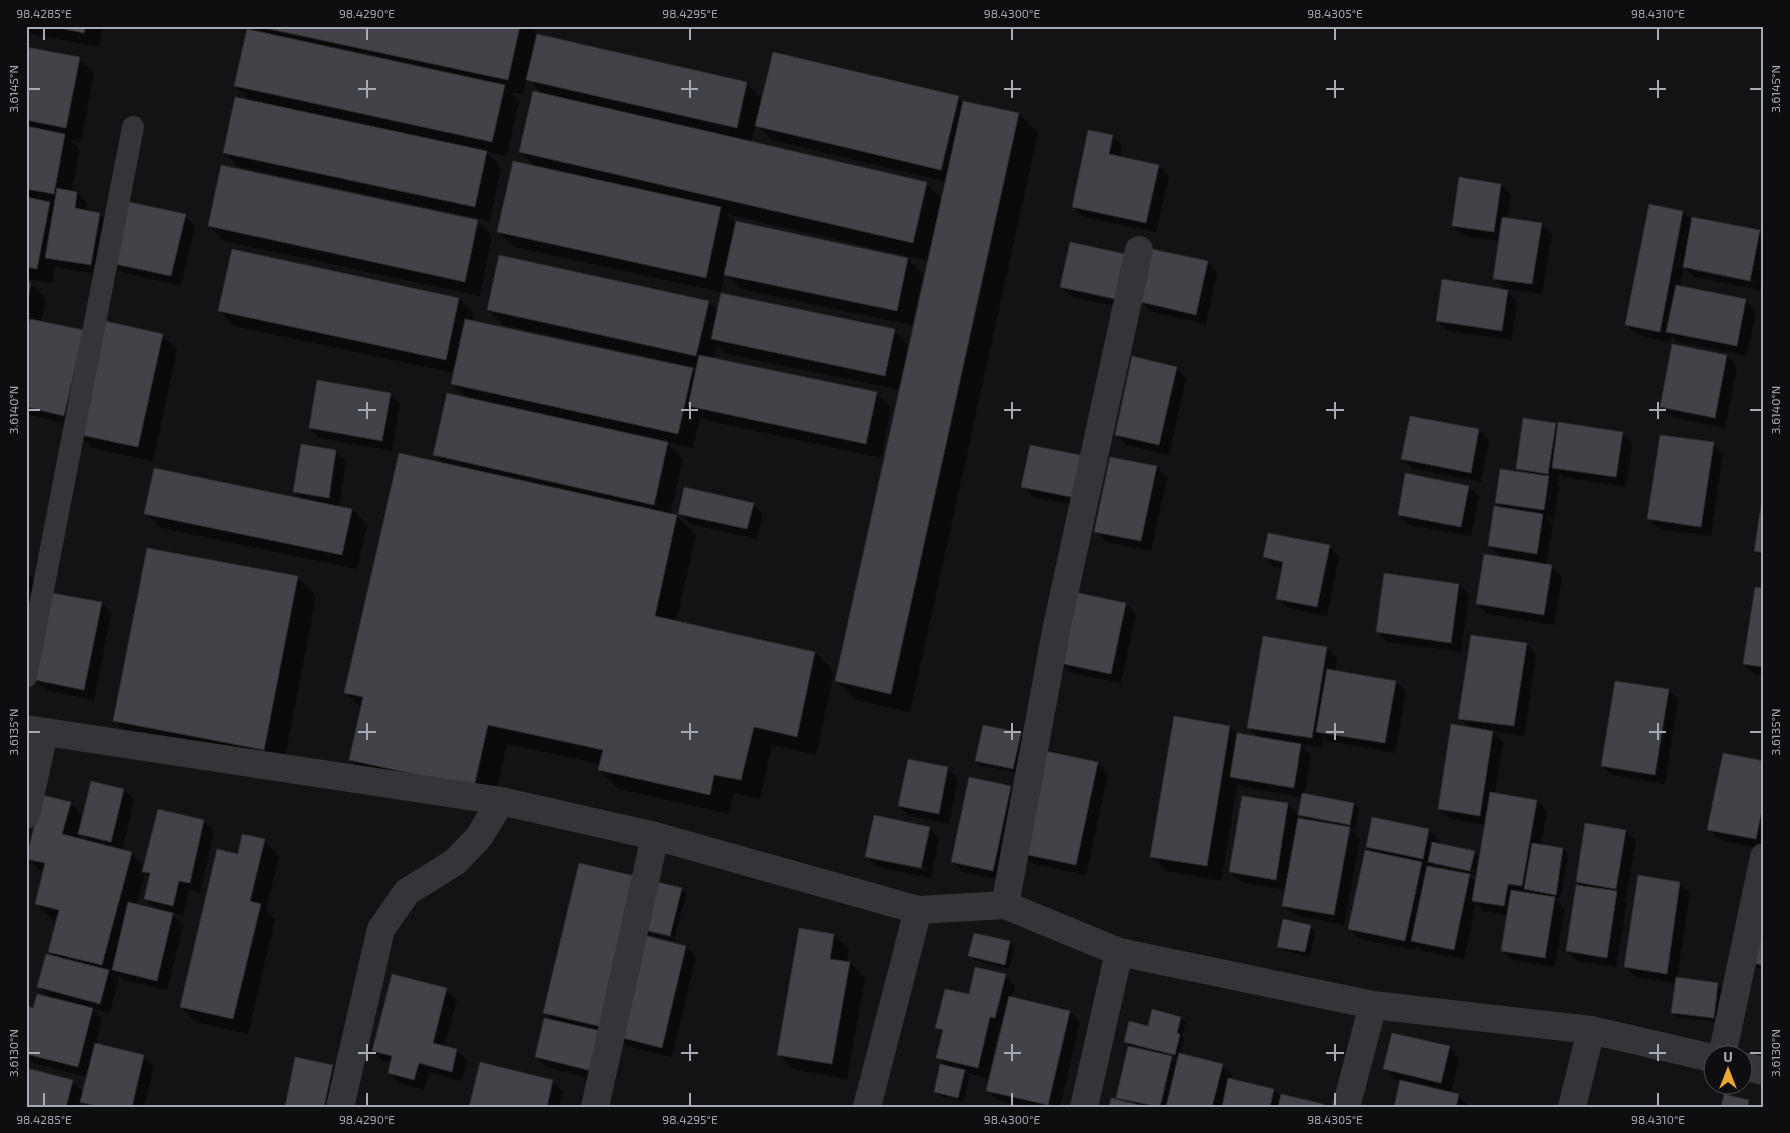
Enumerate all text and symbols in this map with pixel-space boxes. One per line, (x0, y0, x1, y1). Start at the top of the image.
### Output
text: 98.4285°E (16, 6, 72, 20)
text: 98.4290°E (339, 6, 395, 20)
text: 98.4295°E (662, 6, 718, 20)
text: 98.4300°E (984, 6, 1040, 20)
text: 98.4305°E (1307, 6, 1363, 20)
text: 98.4310°E (1631, 6, 1685, 20)
text: 3.6145°N (6, 65, 20, 113)
text: 3.6145°N (1768, 65, 1782, 113)
text: 3.6140°N (6, 386, 20, 434)
text: 3.6140°N (1768, 386, 1782, 434)
text: 3.6135°N (6, 709, 20, 755)
text: 3.6135°N (1768, 709, 1782, 755)
text: 3.6130°N (6, 1029, 20, 1077)
text: 3.6130°N (1768, 1029, 1782, 1077)
north arrow (1702, 1046, 1752, 1096)
text: U (1723, 1048, 1733, 1065)
text: 98.4285°E (16, 1112, 72, 1126)
text: 98.4290°E (339, 1112, 395, 1126)
text: 98.4295°E (662, 1112, 718, 1126)
text: 98.4300°E (984, 1112, 1040, 1126)
text: 98.4305°E (1307, 1112, 1363, 1126)
text: 98.4310°E (1631, 1112, 1685, 1126)

